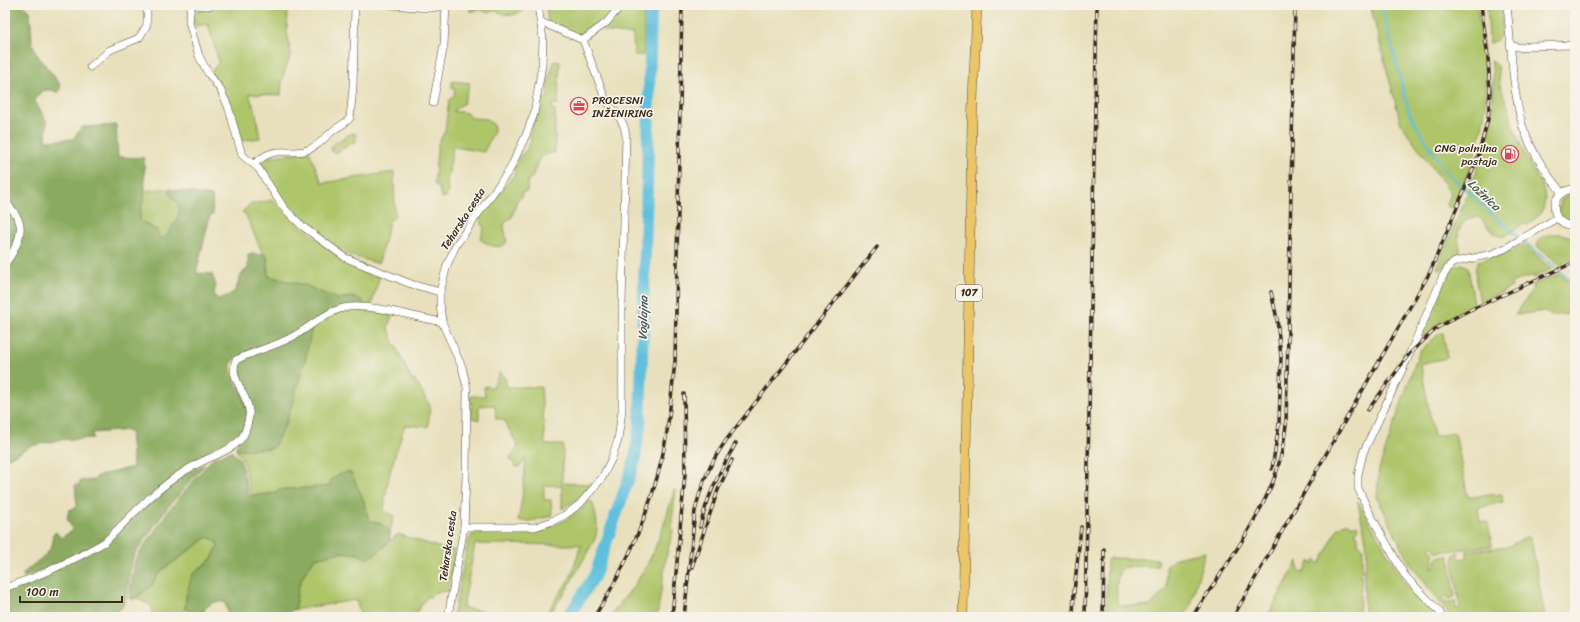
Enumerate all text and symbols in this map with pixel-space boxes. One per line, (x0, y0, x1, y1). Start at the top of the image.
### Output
place label: PROCESNI INŽENIRING (591, 91, 653, 123)
office icon: PROCESNI INŽENIRING (569, 96, 589, 116)
place label: CNG polnilna postaja (1435, 139, 1497, 171)
fuel station icon: CNG polnilna postaja (1500, 144, 1520, 164)
water label: Ložnica (1462, 174, 1507, 217)
street label: Teharska cesta (436, 184, 491, 254)
road number: 107 (956, 285, 982, 301)
water label: Voglajna (632, 295, 654, 340)
street label: Teharska cesta (434, 509, 462, 583)
scale bar (20, 578, 122, 604)
text: 100 m (26, 581, 59, 603)

